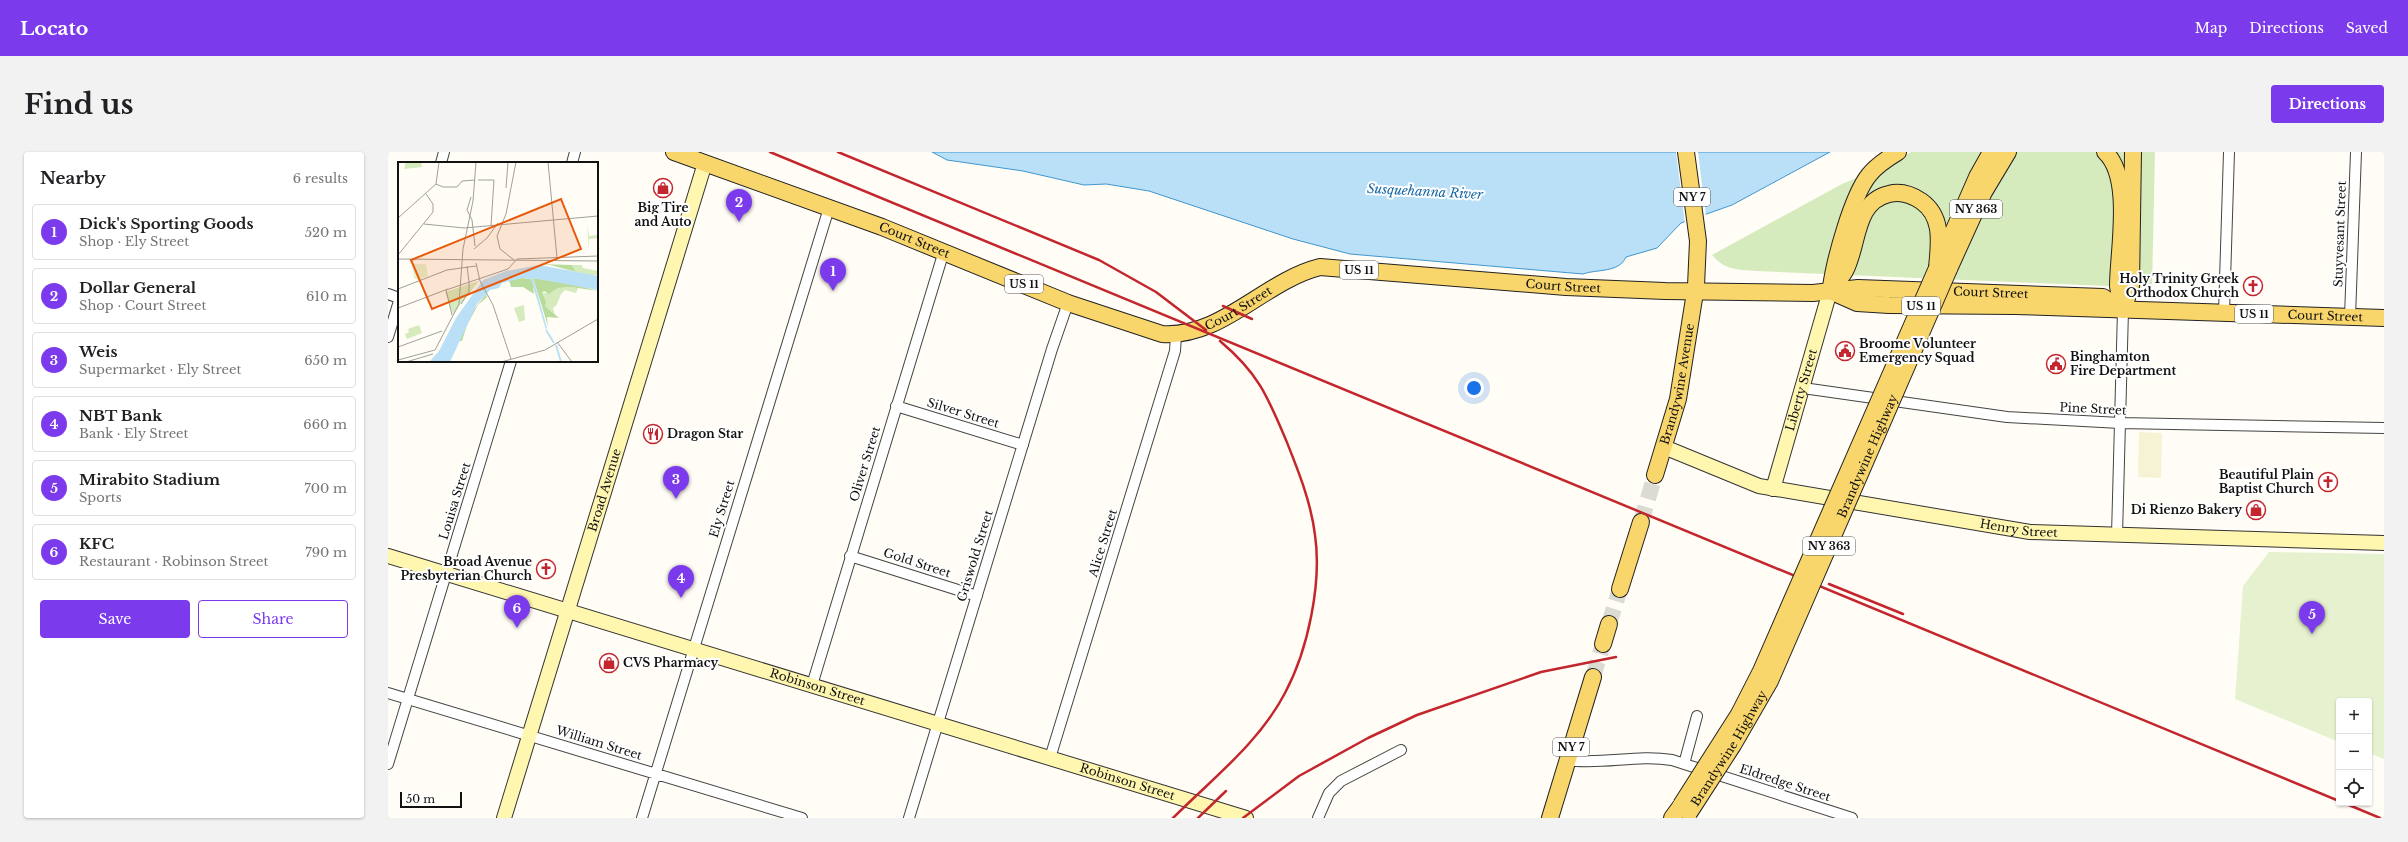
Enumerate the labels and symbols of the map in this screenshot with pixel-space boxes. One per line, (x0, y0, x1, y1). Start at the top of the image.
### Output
inset map (398, 162, 598, 362)
shop icon: Big Tire and Auto (652, 177, 674, 199)
water label: Susquehanna River (1367, 180, 1484, 203)
street label: Stuyvesant Street (2330, 180, 2349, 287)
road number: NY 7 (1674, 188, 1710, 206)
pin: 2 (726, 189, 752, 222)
place label: Big Tire and Auto (634, 200, 692, 229)
road number: NY 363 (1950, 200, 2002, 218)
street label: Court Street (877, 219, 953, 261)
pin: 1 (820, 258, 846, 291)
road number: US 11 (1340, 261, 1378, 279)
place label: Holy Trinity Greek Orthodox Church (2119, 271, 2240, 300)
road number: US 11 (1005, 275, 1043, 293)
church icon: Holy Trinity Greek Orthodox Church (2242, 275, 2264, 297)
street label: Court Street (1525, 276, 1602, 295)
street label: Court Street (1202, 282, 1275, 333)
street label: Court Street (1953, 283, 2029, 301)
road number: US 11 (1902, 297, 1940, 315)
road number: US 11 (2235, 305, 2273, 323)
street label: Court Street (2287, 307, 2364, 324)
street label: Brandywine Avenue (1657, 322, 1697, 446)
place label: Broome Volunteer Emergency Squad (1859, 336, 1976, 365)
public building icon: Broome Volunteer Emergency Squad (1834, 340, 1856, 362)
street label: Liberty Street (1782, 347, 1820, 433)
place label: Binghamton Fire Department (2070, 349, 2177, 378)
public building icon: Binghamton Fire Department (2045, 353, 2067, 375)
your location (1464, 378, 1484, 398)
street label: Brandywine Highway (1834, 392, 1901, 520)
street label: Silver Street (925, 394, 1001, 431)
street label: Pine Street (2059, 399, 2127, 418)
restaurant icon: Dragon Star (642, 423, 664, 445)
street label: Oliver Street (846, 424, 883, 503)
place label: Dragon Star (667, 426, 743, 441)
street label: Broad Avenue (584, 446, 624, 533)
street label: Louisa Street (436, 460, 474, 541)
pin: 3 (663, 466, 689, 499)
place label: Beautiful Plain Baptist Church (2219, 467, 2314, 496)
church icon: Beautiful Plain Baptist Church (2317, 471, 2339, 493)
street label: Ely Street (706, 478, 738, 539)
shop icon: Di Rienzo Bakery (2245, 499, 2267, 521)
place label: Di Rienzo Bakery (2131, 502, 2242, 517)
street label: Alice Street (1085, 507, 1120, 580)
street label: Griswold Street (953, 508, 996, 603)
street label: Henry Street (1979, 516, 2058, 540)
road number: NY 363 (1803, 537, 1855, 555)
street label: Gold Street (882, 545, 953, 581)
place label: Broad Avenue Presbyterian Church (400, 554, 532, 583)
church icon: Broad Avenue Presbyterian Church (535, 558, 557, 580)
pin: 4 (668, 565, 694, 598)
pin: 6 (504, 595, 530, 628)
pin: 5 (2299, 601, 2325, 634)
shop icon: CVS Pharmacy (598, 652, 620, 674)
place label: CVS Pharmacy (623, 655, 718, 670)
street label: Robinson Street (768, 665, 867, 708)
street label: Brandywine Highway (1687, 687, 1770, 809)
street label: William Street (553, 722, 644, 763)
road number: NY 7 (1553, 738, 1589, 756)
street label: Robinson Street (1078, 760, 1177, 803)
street label: Eldredge Street (1738, 761, 1833, 804)
scale bar (400, 790, 462, 809)

